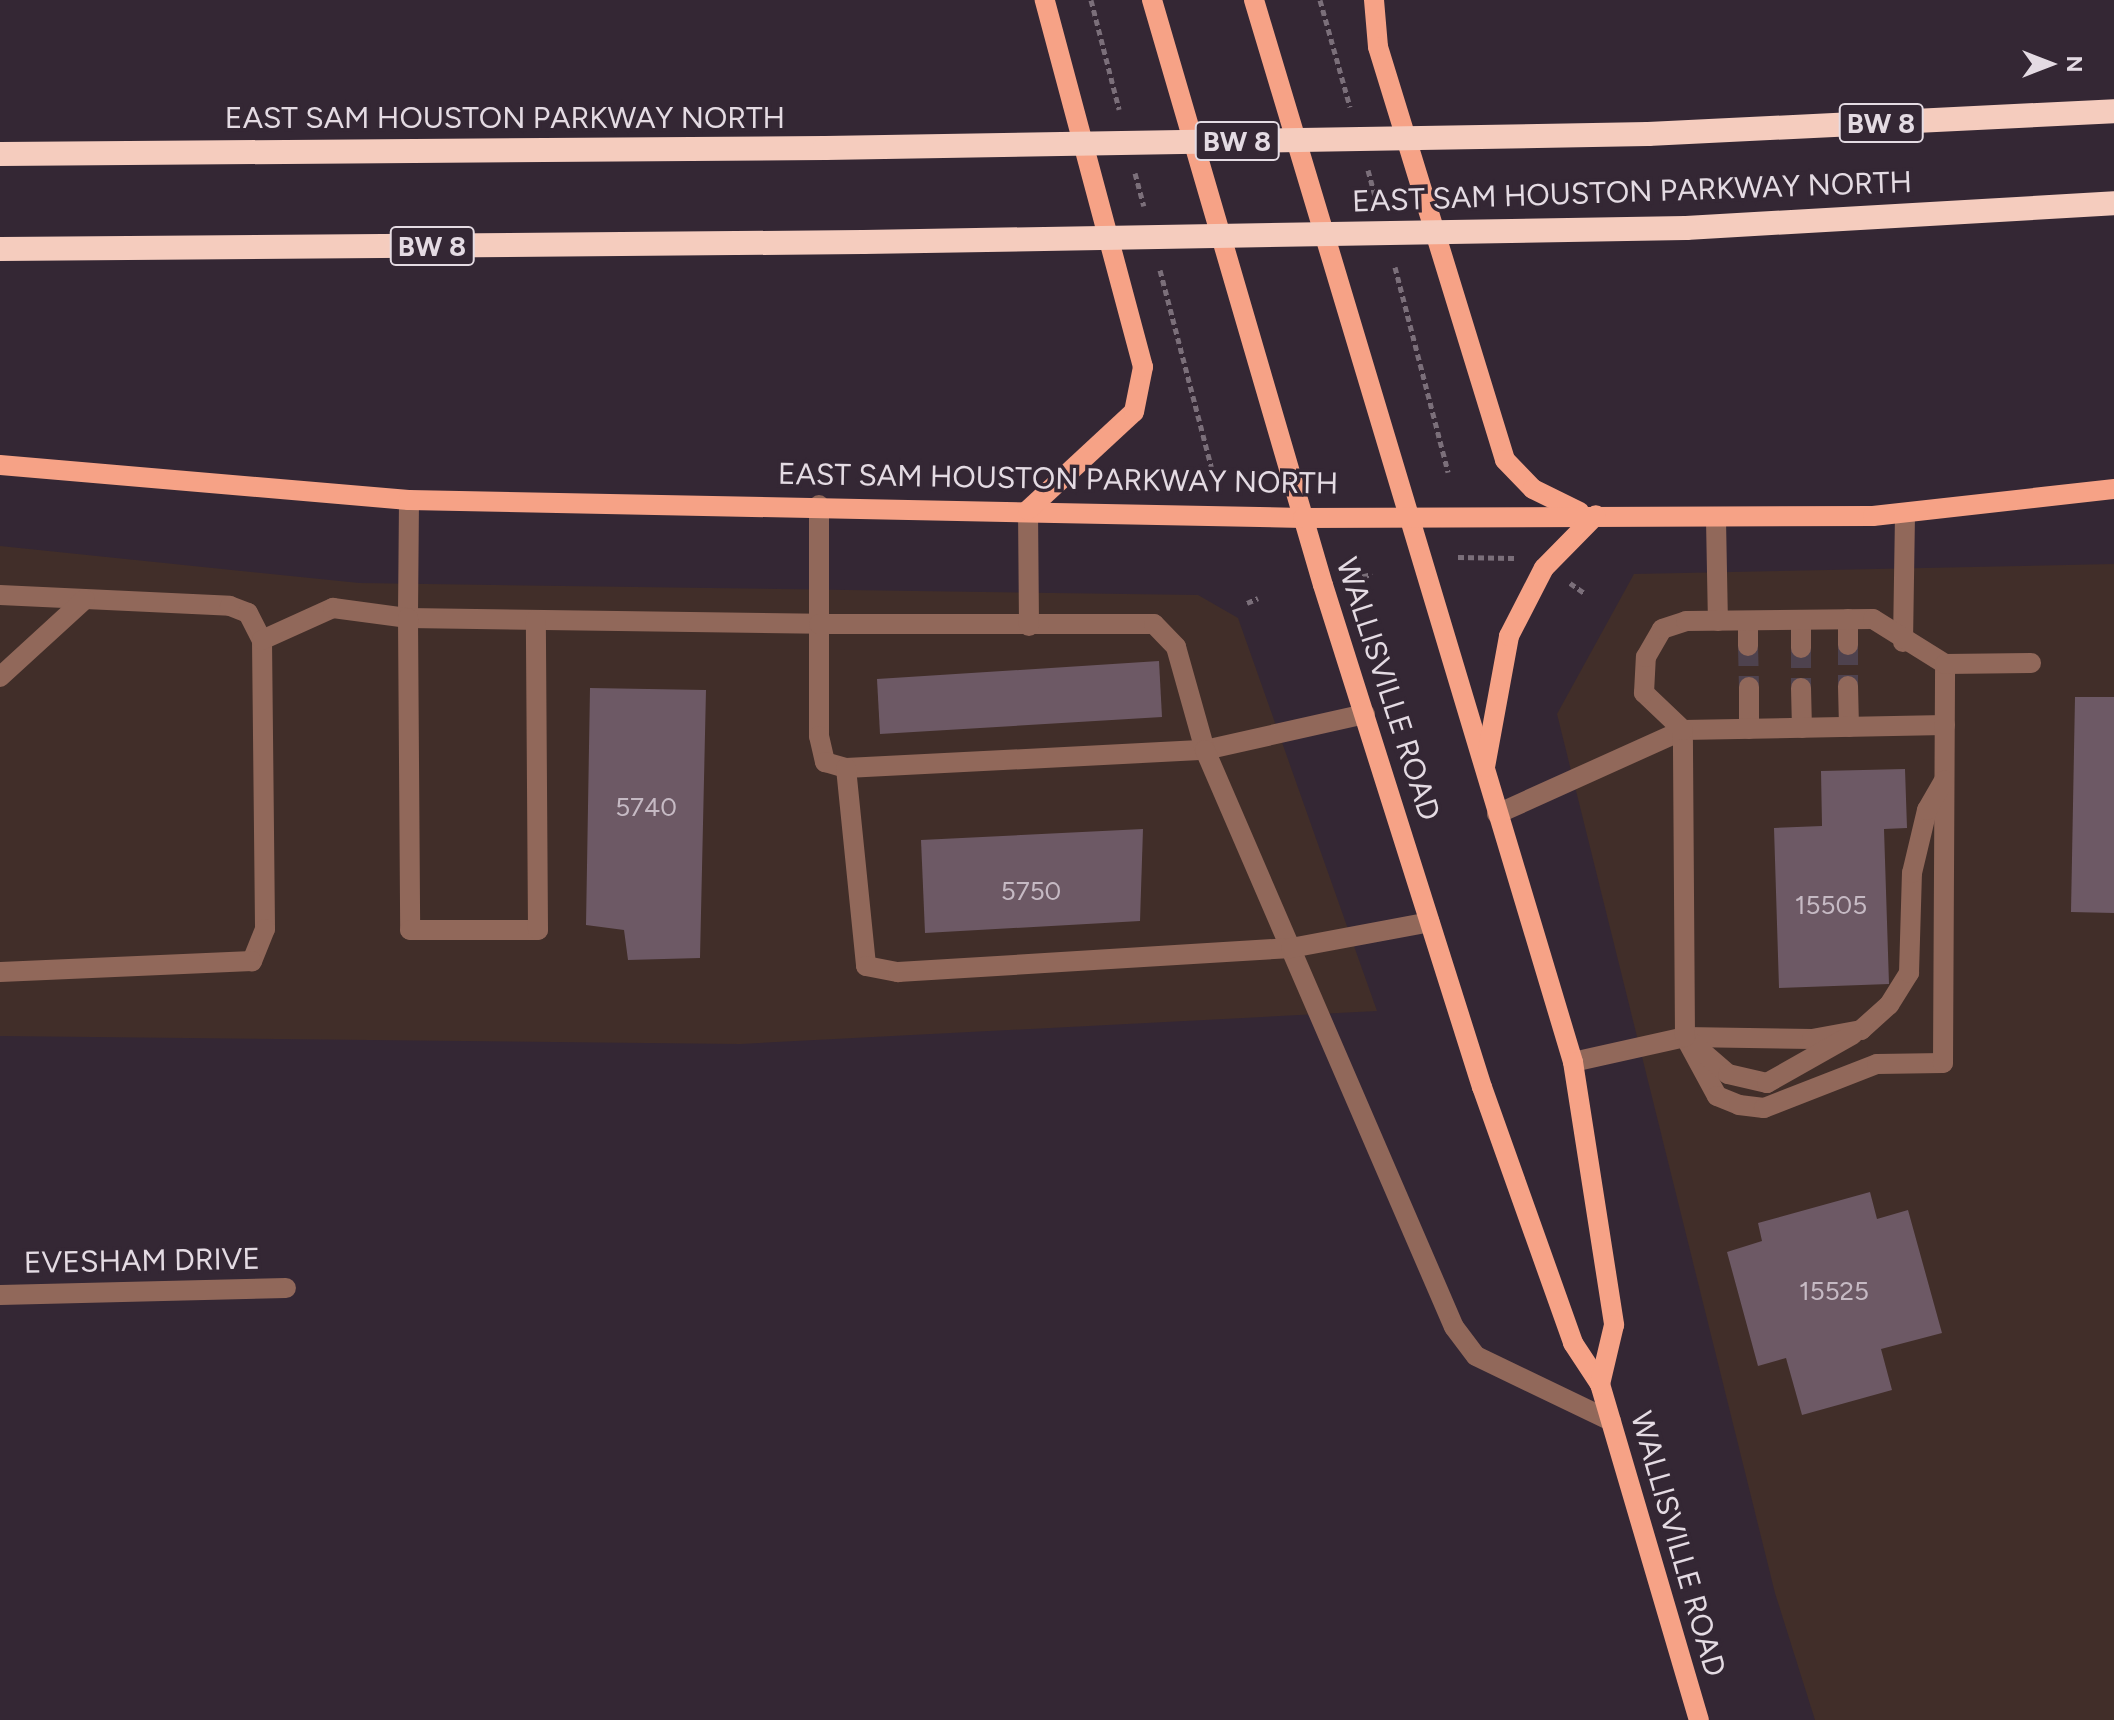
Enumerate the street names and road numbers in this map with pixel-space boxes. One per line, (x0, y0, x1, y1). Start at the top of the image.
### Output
road number: BW 8 (1837, 99, 1925, 147)
street label: EAST SAM HOUSTON PARKWAY NORTH (225, 100, 785, 136)
road number: BW 8 (1193, 117, 1281, 165)
street label: EAST SAM HOUSTON PARKWAY NORTH (1351, 164, 1913, 220)
road number: BW 8 (388, 222, 476, 270)
street label: EAST SAM HOUSTON PARKWAY NORTH (778, 456, 1338, 502)
street label: WALLISVILLE ROAD (1329, 553, 1447, 825)
street label: EVESHAM DRIVE (23, 1241, 261, 1281)
street label: WALLISVILLE ROAD (1623, 1407, 1733, 1681)

